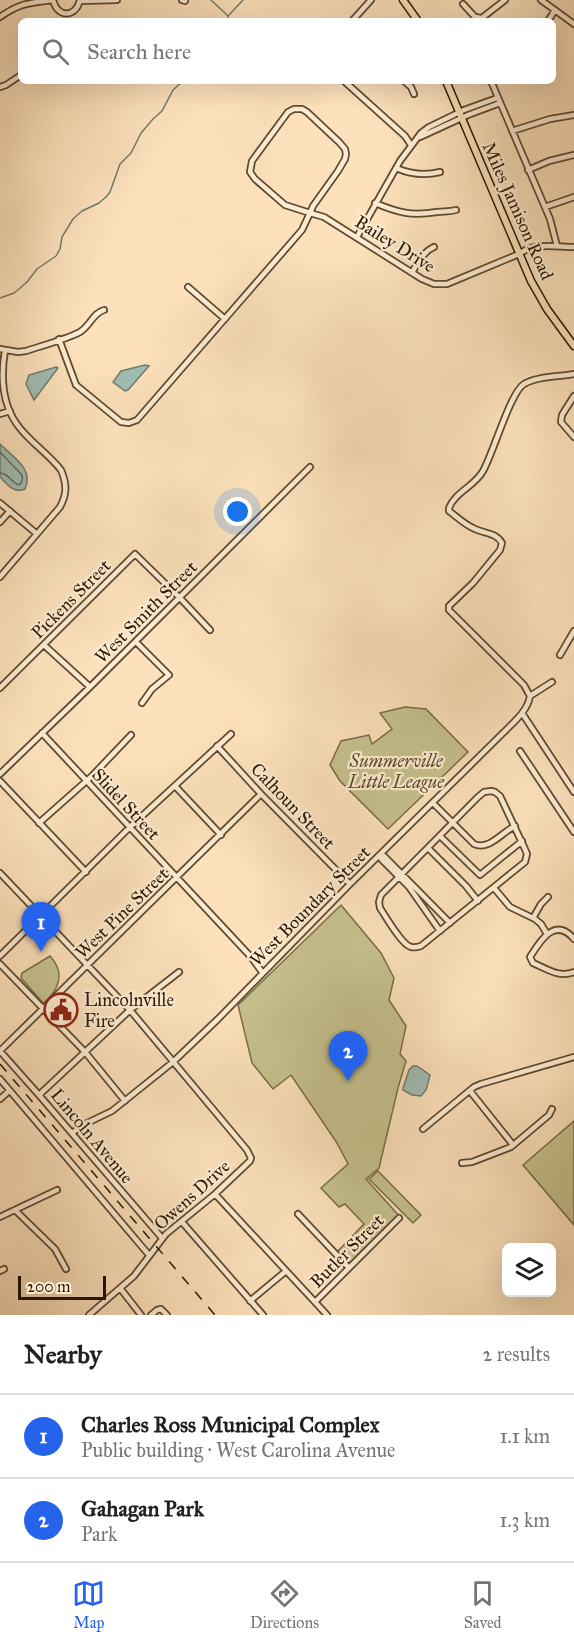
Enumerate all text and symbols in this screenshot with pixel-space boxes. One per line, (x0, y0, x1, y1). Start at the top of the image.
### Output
search box (18, 18, 556, 84)
icon: search (39, 35, 72, 68)
text: Search here (87, 38, 191, 65)
street label: Miles Jamison Road (477, 139, 558, 284)
street label: Bailey Drive (351, 211, 439, 277)
your location (223, 497, 252, 526)
street label: Pickens Street (27, 554, 116, 643)
street label: West Smith Street (90, 556, 202, 668)
park label: Summerville Little League (347, 750, 445, 793)
street label: Calhoun Street (246, 758, 340, 854)
street label: Slidel Street (87, 764, 165, 845)
street label: West Boundary Street (245, 841, 375, 971)
street label: West Pine Street (71, 862, 174, 963)
pin: 1 (22, 902, 60, 952)
place label: Lincolnville Fire (84, 989, 174, 1032)
public building icon: Lincolnville Fire (43, 992, 79, 1028)
pin: 2 (328, 1032, 368, 1081)
street label: Lincoln Avenue (46, 1084, 138, 1188)
street label: Owens Drive (149, 1155, 235, 1235)
street label: Butler Street (305, 1209, 389, 1293)
map controls (502, 1243, 556, 1297)
button: layers (502, 1243, 556, 1297)
scale bar (18, 1273, 106, 1300)
text: 200 m (27, 1277, 70, 1296)
text: Nearby (24, 1338, 102, 1370)
text: 2 results (482, 1342, 550, 1366)
text: Charles Ross Municipal Complex (81, 1411, 379, 1438)
text: 1 (40, 1424, 47, 1448)
text: 1.1 km (500, 1424, 550, 1448)
text: Public building · West Carolina Avenue (81, 1438, 395, 1462)
text: Gahagan Park (81, 1495, 204, 1522)
text: 2 (39, 1508, 48, 1532)
text: 1.3 km (500, 1508, 550, 1532)
text: Park (81, 1522, 117, 1546)
tab: Map (72, 1577, 105, 1632)
tab: Directions (250, 1577, 319, 1632)
tab: Saved (464, 1577, 502, 1632)

